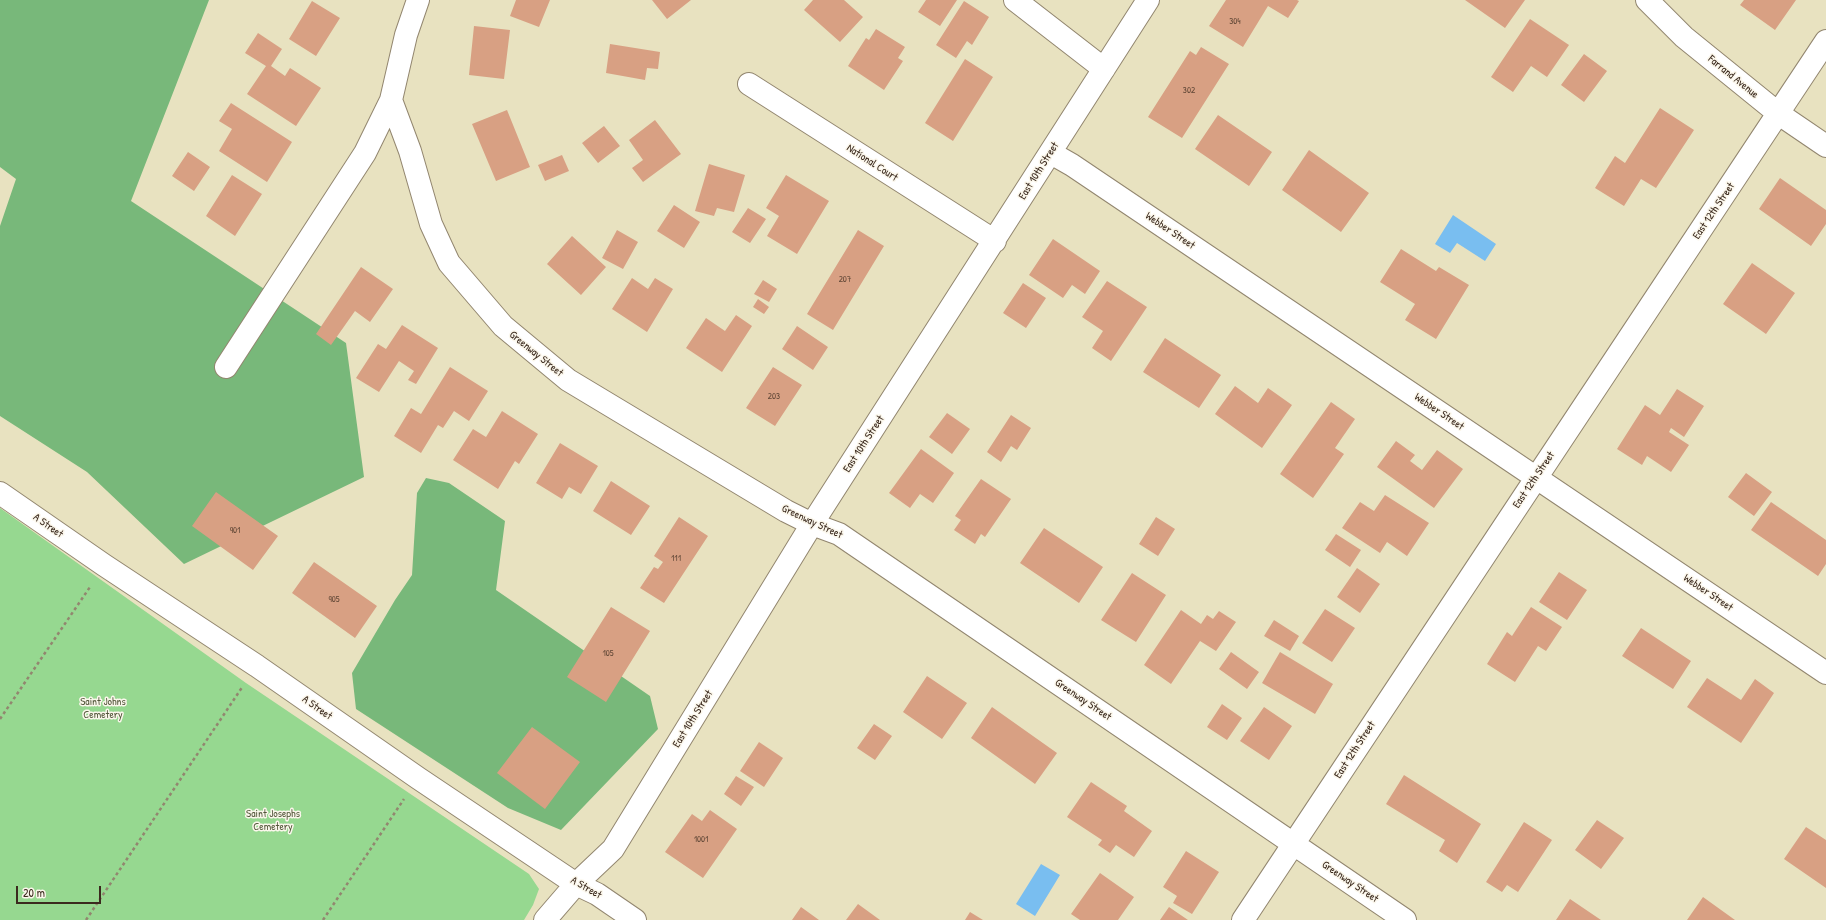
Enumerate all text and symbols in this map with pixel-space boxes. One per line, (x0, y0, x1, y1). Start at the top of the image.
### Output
house number: 304 (1229, 17, 1241, 27)
street label: Farrand Avenue (1705, 53, 1761, 101)
house number: 302 (1183, 86, 1195, 96)
street label: East 10th Street (1016, 140, 1062, 202)
street label: National Court (844, 142, 900, 184)
street label: East 12th Street (1690, 180, 1738, 242)
street label: Webber Street (1143, 210, 1197, 252)
house number: 207 (839, 275, 851, 285)
street label: Greenway Street (506, 328, 566, 380)
street label: Webber Street (1412, 391, 1466, 433)
house number: 203 (768, 392, 780, 402)
street label: East 10th Street (841, 413, 887, 475)
street label: East 12th Street (1510, 449, 1558, 511)
street label: Greenway Street (780, 502, 844, 542)
street label: A Street (30, 511, 66, 541)
house number: 901 (230, 526, 240, 536)
house number: 111 (671, 554, 681, 564)
street label: Webber Street (1681, 572, 1735, 614)
house number: 905 (328, 595, 340, 605)
house number: 105 (602, 649, 614, 659)
street label: Greenway Street (1052, 676, 1114, 724)
street label: East 10th Street (670, 688, 716, 750)
street label: A Street (299, 693, 335, 723)
park label: Saint Johns Cemetery (80, 695, 126, 721)
street label: East 12th Street (1332, 719, 1378, 781)
park label: Saint Josephs Cemetery (246, 807, 300, 833)
house number: 1001 (694, 835, 708, 845)
street label: Greenway Street (1319, 858, 1381, 906)
street label: A Street (568, 874, 604, 902)
scale bar (18, 878, 103, 904)
text: 20 m (23, 884, 45, 901)

